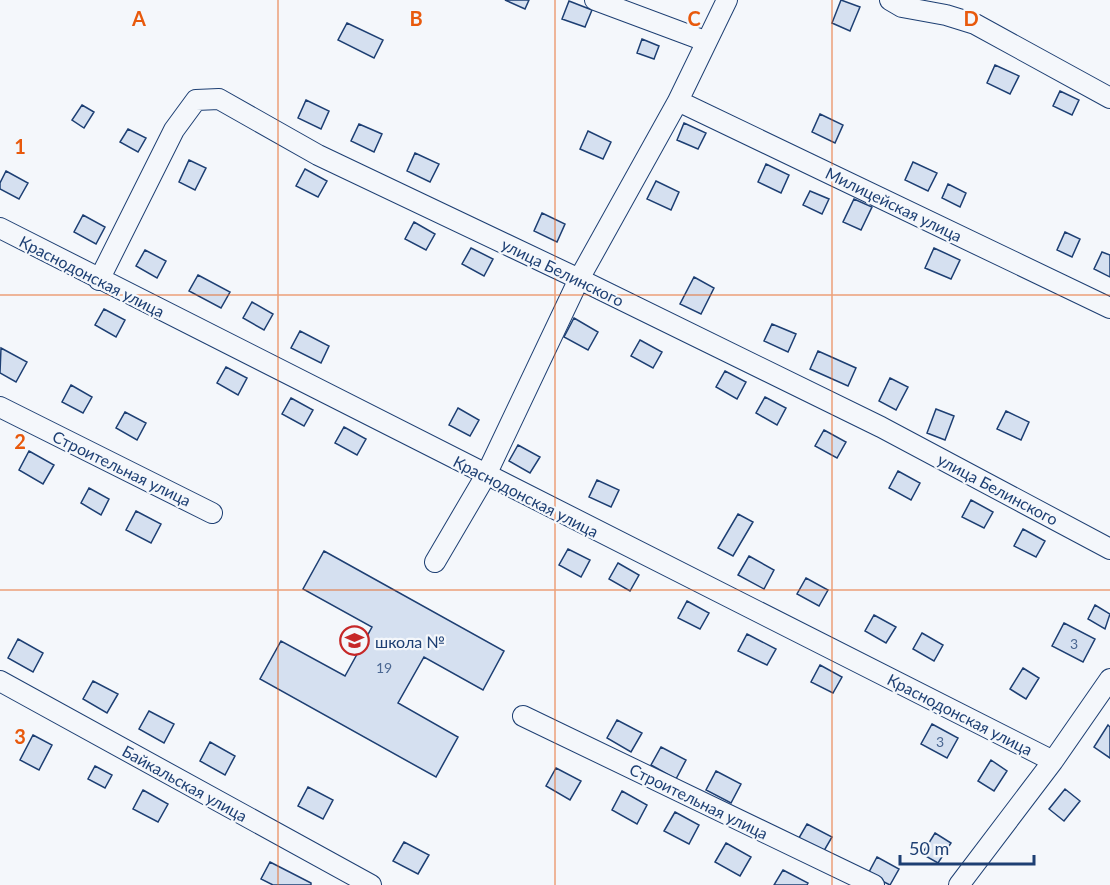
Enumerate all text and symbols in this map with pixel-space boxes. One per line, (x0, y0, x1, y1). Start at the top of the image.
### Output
text: A (131, 6, 146, 30)
text: B (409, 6, 423, 30)
text: C (687, 6, 701, 30)
text: D (963, 6, 979, 30)
text: 1 (14, 134, 26, 158)
street label: Милицейская улица (823, 163, 965, 245)
street label: Краснодонская улица (16, 231, 168, 321)
street label: улица Белинского (499, 234, 627, 310)
street label: Строительная улица (50, 426, 194, 510)
text: 2 (14, 429, 26, 453)
street label: улица Белинского (935, 449, 1061, 529)
street label: Краснодонская улица (450, 451, 602, 541)
school or university icon: школа № (338, 625, 370, 657)
place label: школа № (375, 632, 445, 651)
house number: 3 (1070, 635, 1078, 652)
house number: 19 (376, 659, 392, 676)
street label: Краснодонская улица (884, 669, 1036, 759)
text: 3 (14, 724, 26, 748)
house number: 3 (936, 733, 944, 750)
street label: Байкальская улица (119, 741, 251, 825)
street label: Строительная улица (627, 759, 771, 843)
scale bar (900, 828, 1034, 866)
text: 50 m (909, 837, 949, 859)

